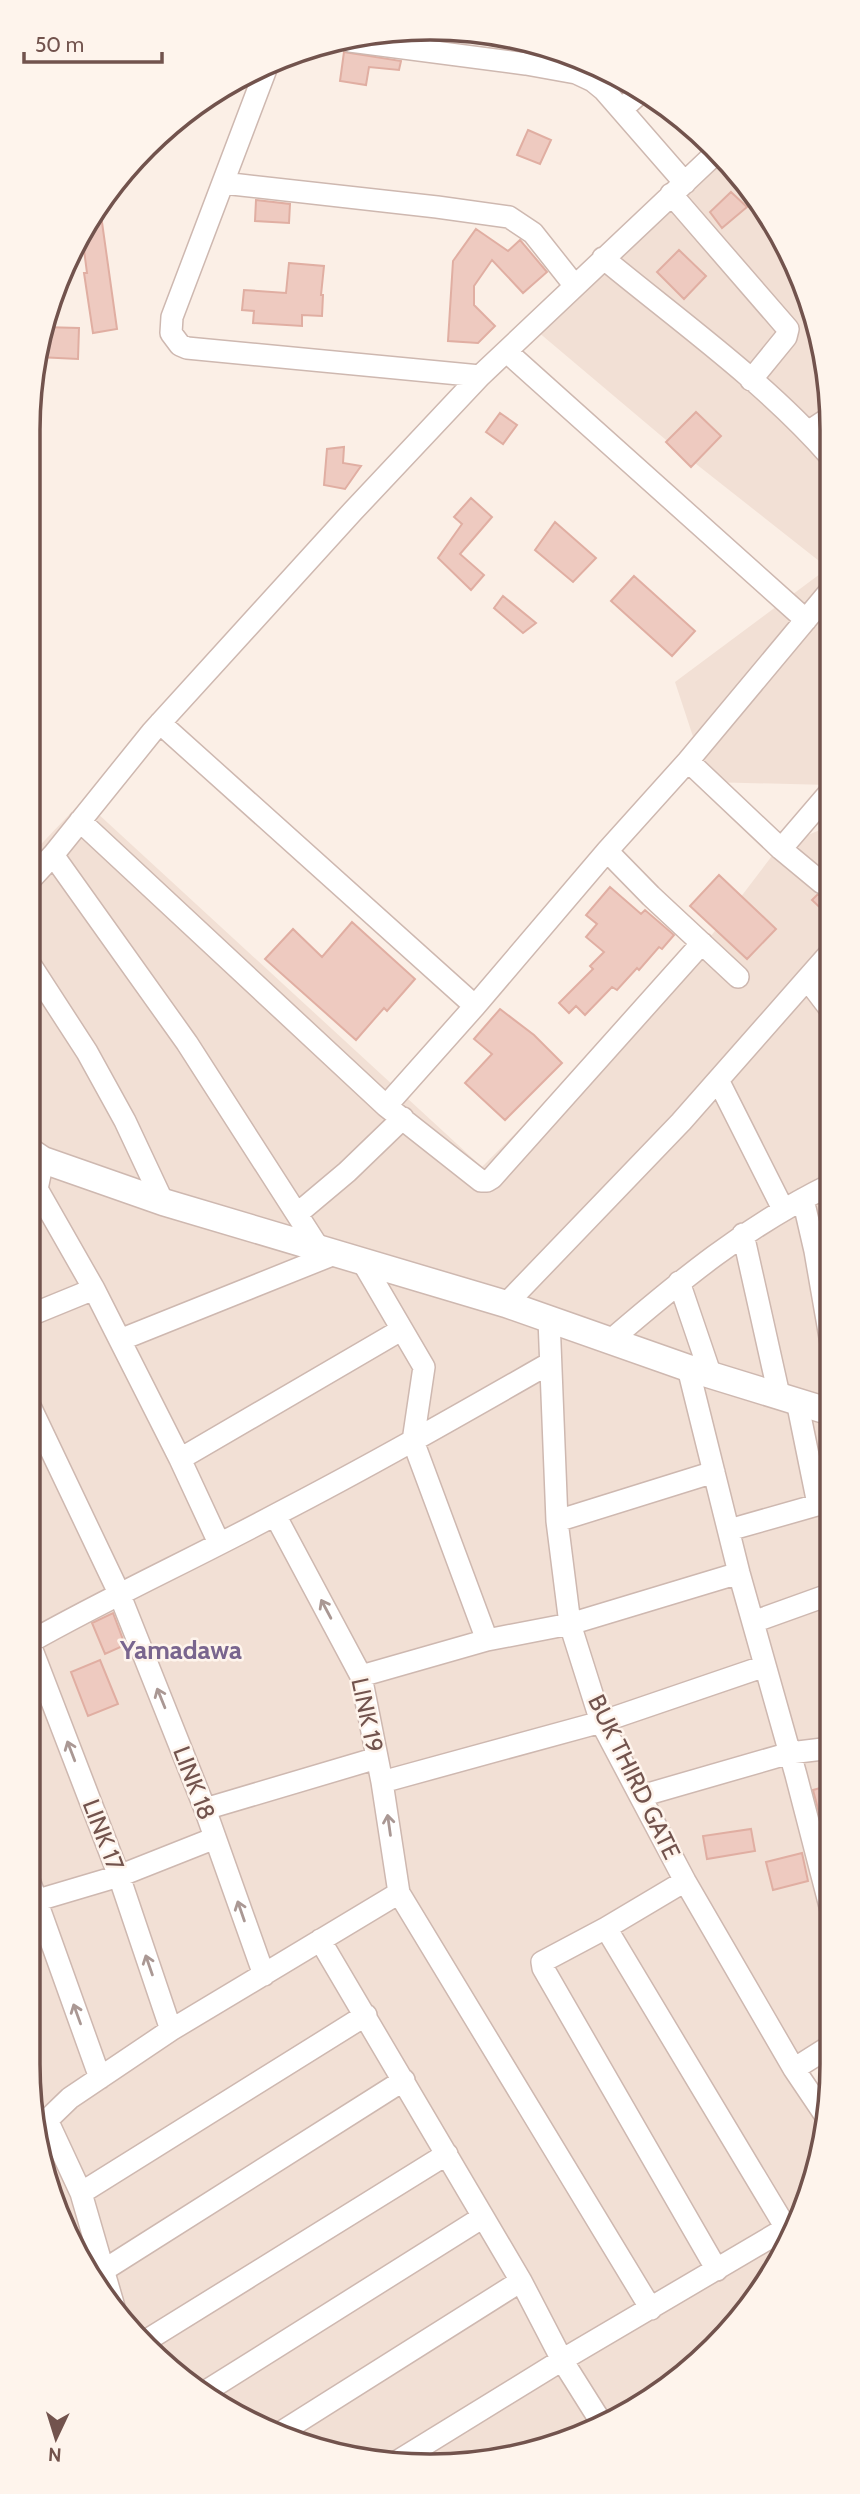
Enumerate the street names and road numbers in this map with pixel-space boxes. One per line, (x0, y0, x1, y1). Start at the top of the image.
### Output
street label: LINK 19 (345, 1675, 390, 1755)
street label: BUK THIRD GATE (582, 1690, 687, 1864)
street label: LINK 18 (167, 1742, 222, 1824)
street label: LINK 17 (77, 1795, 130, 1875)

